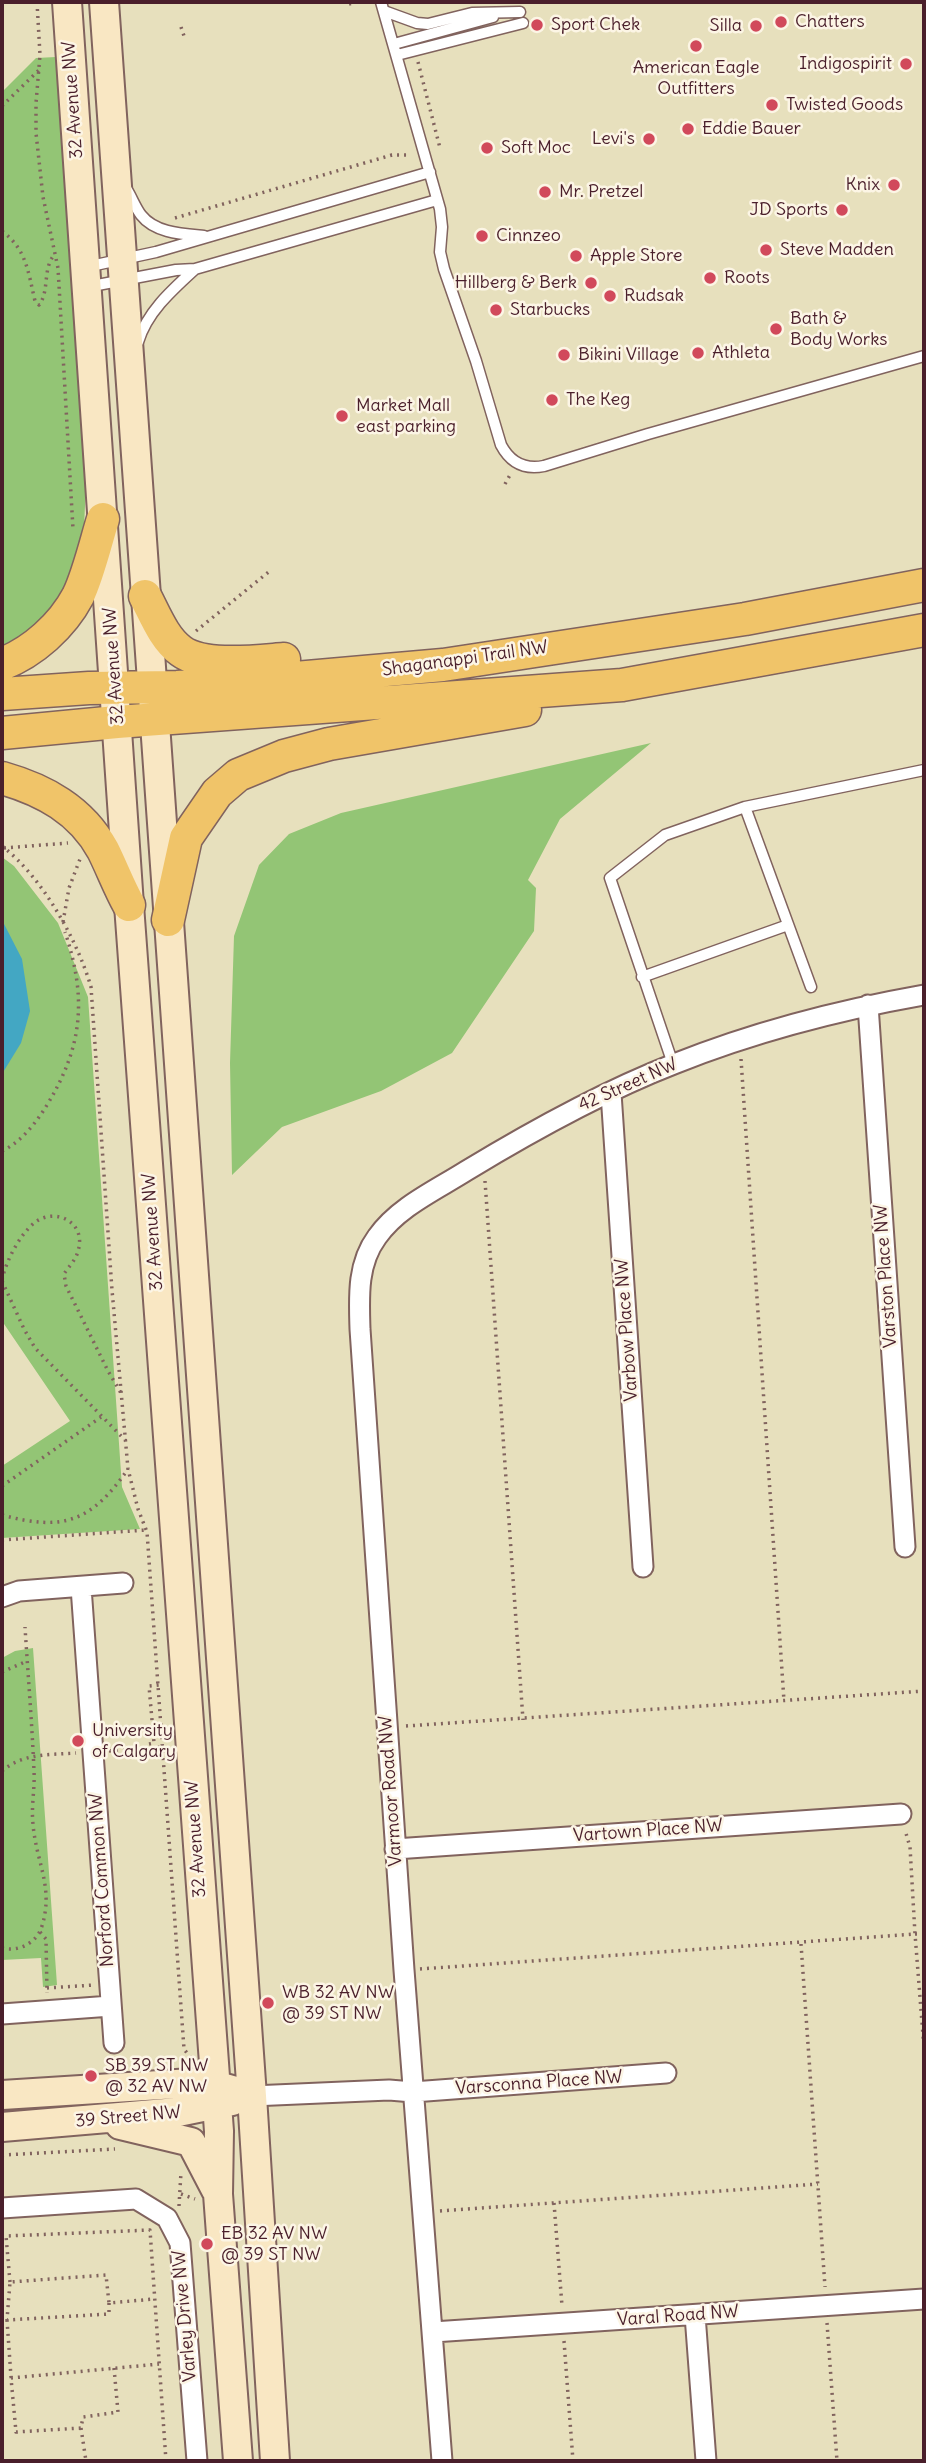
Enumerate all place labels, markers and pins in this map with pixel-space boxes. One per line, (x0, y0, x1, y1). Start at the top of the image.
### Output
place label: Chatters (795, 11, 865, 33)
place label: Sport Chek (551, 14, 640, 36)
marker: Chatters (773, 14, 789, 30)
place label: Silla (710, 15, 742, 37)
marker: Sport Chek (529, 17, 545, 33)
marker: Silla (748, 18, 764, 34)
marker: American Eagle Outfitters (688, 38, 704, 54)
place label: Indigospirit (799, 53, 892, 75)
marker: Indigospirit (898, 56, 914, 72)
place label: American Eagle Outfitters (633, 57, 759, 100)
place label: Twisted Goods (786, 94, 903, 116)
marker: Twisted Goods (764, 97, 780, 113)
place label: Eddie Bauer (702, 118, 801, 140)
marker: Eddie Bauer (680, 121, 696, 137)
place label: Levi's (592, 128, 635, 150)
marker: Levi's (641, 131, 657, 147)
place label: Soft Moc (501, 137, 571, 159)
marker: Soft Moc (479, 140, 495, 156)
place label: Knix (846, 174, 880, 196)
marker: Knix (886, 177, 902, 193)
place label: Mr. Pretzel (559, 181, 643, 203)
marker: Mr. Pretzel (537, 184, 553, 200)
place label: JD Sports (750, 199, 828, 221)
marker: JD Sports (834, 202, 850, 218)
place label: Cinnzeo (496, 225, 561, 247)
marker: Cinnzeo (474, 228, 490, 244)
place label: Steve Madden (780, 239, 894, 261)
marker: Steve Madden (758, 242, 774, 258)
place label: Apple Store (590, 245, 682, 267)
marker: Apple Store (568, 248, 584, 264)
place label: Roots (724, 267, 770, 289)
marker: Roots (702, 270, 718, 286)
place label: Hillberg & Berk (455, 272, 577, 294)
marker: Hillberg & Berk (583, 275, 599, 291)
place label: Rudsak (624, 285, 684, 307)
marker: Rudsak (602, 288, 618, 304)
place label: Starbucks (510, 299, 590, 321)
marker: Starbucks (488, 302, 504, 318)
place label: Bath & Body Works (790, 308, 888, 350)
marker: Bath & Body Works (768, 321, 784, 337)
place label: Athleta (712, 342, 770, 364)
place label: Bikini Village (578, 344, 679, 366)
marker: Athleta (690, 345, 706, 361)
marker: Bikini Village (556, 347, 572, 363)
place label: The Keg (566, 389, 630, 411)
marker: The Keg (544, 392, 560, 408)
place label: Market Mall east parking (356, 395, 456, 438)
marker: Market Mall east parking (334, 408, 350, 424)
place label: University of Calgary (92, 1720, 176, 1762)
marker: University of Calgary (70, 1733, 86, 1749)
place label: WB 32 AV NW @ 39 ST NW (282, 1982, 394, 2024)
marker: WB 32 AV NW @ 39 ST NW (260, 1995, 276, 2011)
place label: SB 39 ST NW @ 32 AV NW (105, 2055, 208, 2098)
marker: SB 39 ST NW @ 32 AV NW (83, 2068, 99, 2084)
place label: EB 32 AV NW @ 39 ST NW (221, 2223, 327, 2266)
marker: EB 32 AV NW @ 39 ST NW (199, 2236, 215, 2252)

